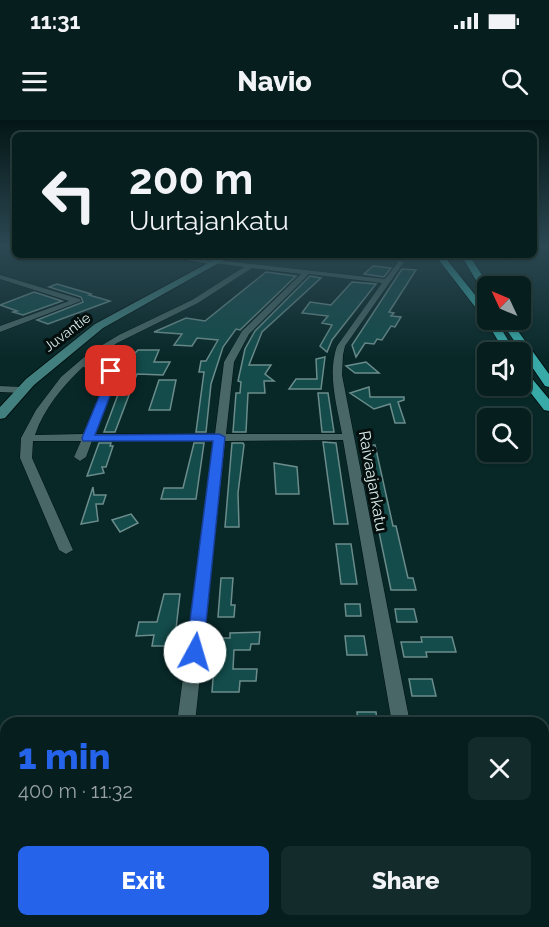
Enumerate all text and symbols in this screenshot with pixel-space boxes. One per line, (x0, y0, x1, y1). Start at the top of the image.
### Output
text: 11:31 (30, 8, 80, 34)
icon: menu (18, 65, 51, 98)
icon: search (498, 65, 531, 98)
text: Navio (237, 66, 312, 97)
text: 200 m (129, 155, 253, 204)
icon: left (30, 156, 108, 234)
text: Uurtajankatu (129, 205, 289, 236)
north arrow (477, 276, 531, 330)
map controls (477, 276, 531, 462)
street label: Juvantie (41, 309, 93, 355)
button: sound (477, 342, 531, 396)
pin (85, 345, 136, 396)
icon: arrive (94, 354, 127, 387)
button: search (477, 408, 531, 462)
street label: Raivaajankatu (355, 429, 391, 533)
position arrow (163, 620, 227, 684)
text: 1 min (18, 735, 110, 777)
button: close (468, 737, 531, 800)
text: 400 m · 11:32 (18, 779, 133, 803)
button: Exit (18, 846, 269, 915)
button: Share (281, 846, 531, 915)

